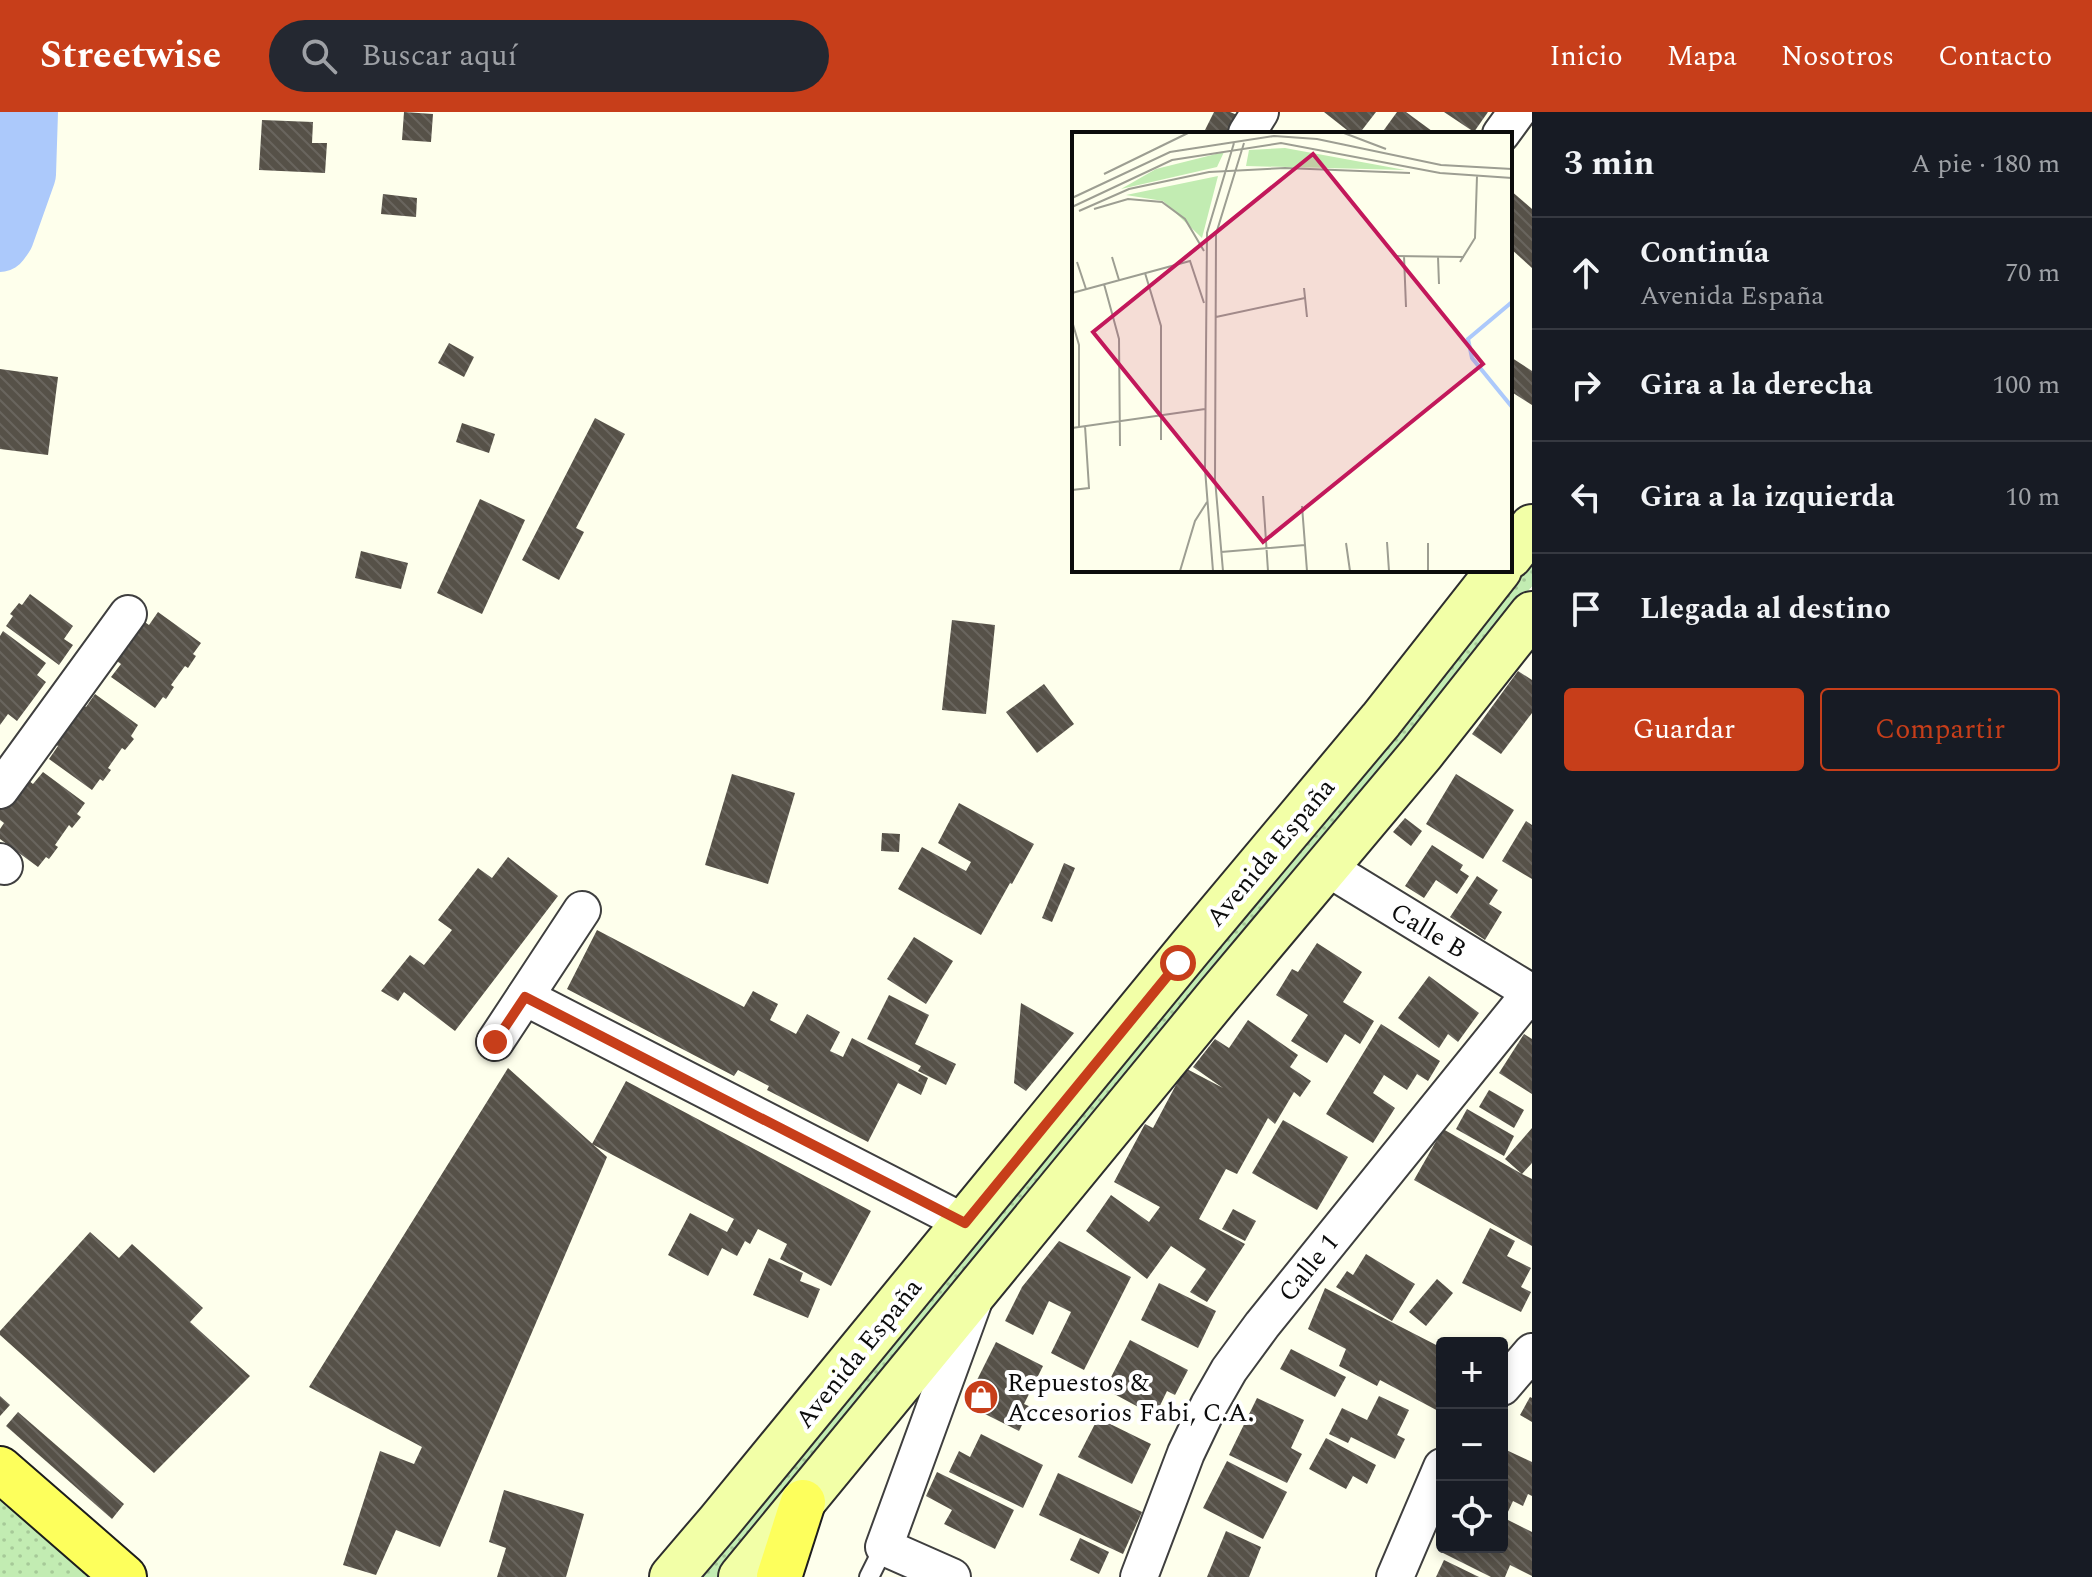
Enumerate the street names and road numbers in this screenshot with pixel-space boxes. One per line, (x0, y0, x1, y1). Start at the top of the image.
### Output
street label: Avenida España (1196, 769, 1345, 936)
street label: Calle B (1383, 892, 1474, 969)
street label: Calle 1 (1268, 1224, 1349, 1311)
street label: Avenida España (785, 1269, 932, 1438)

